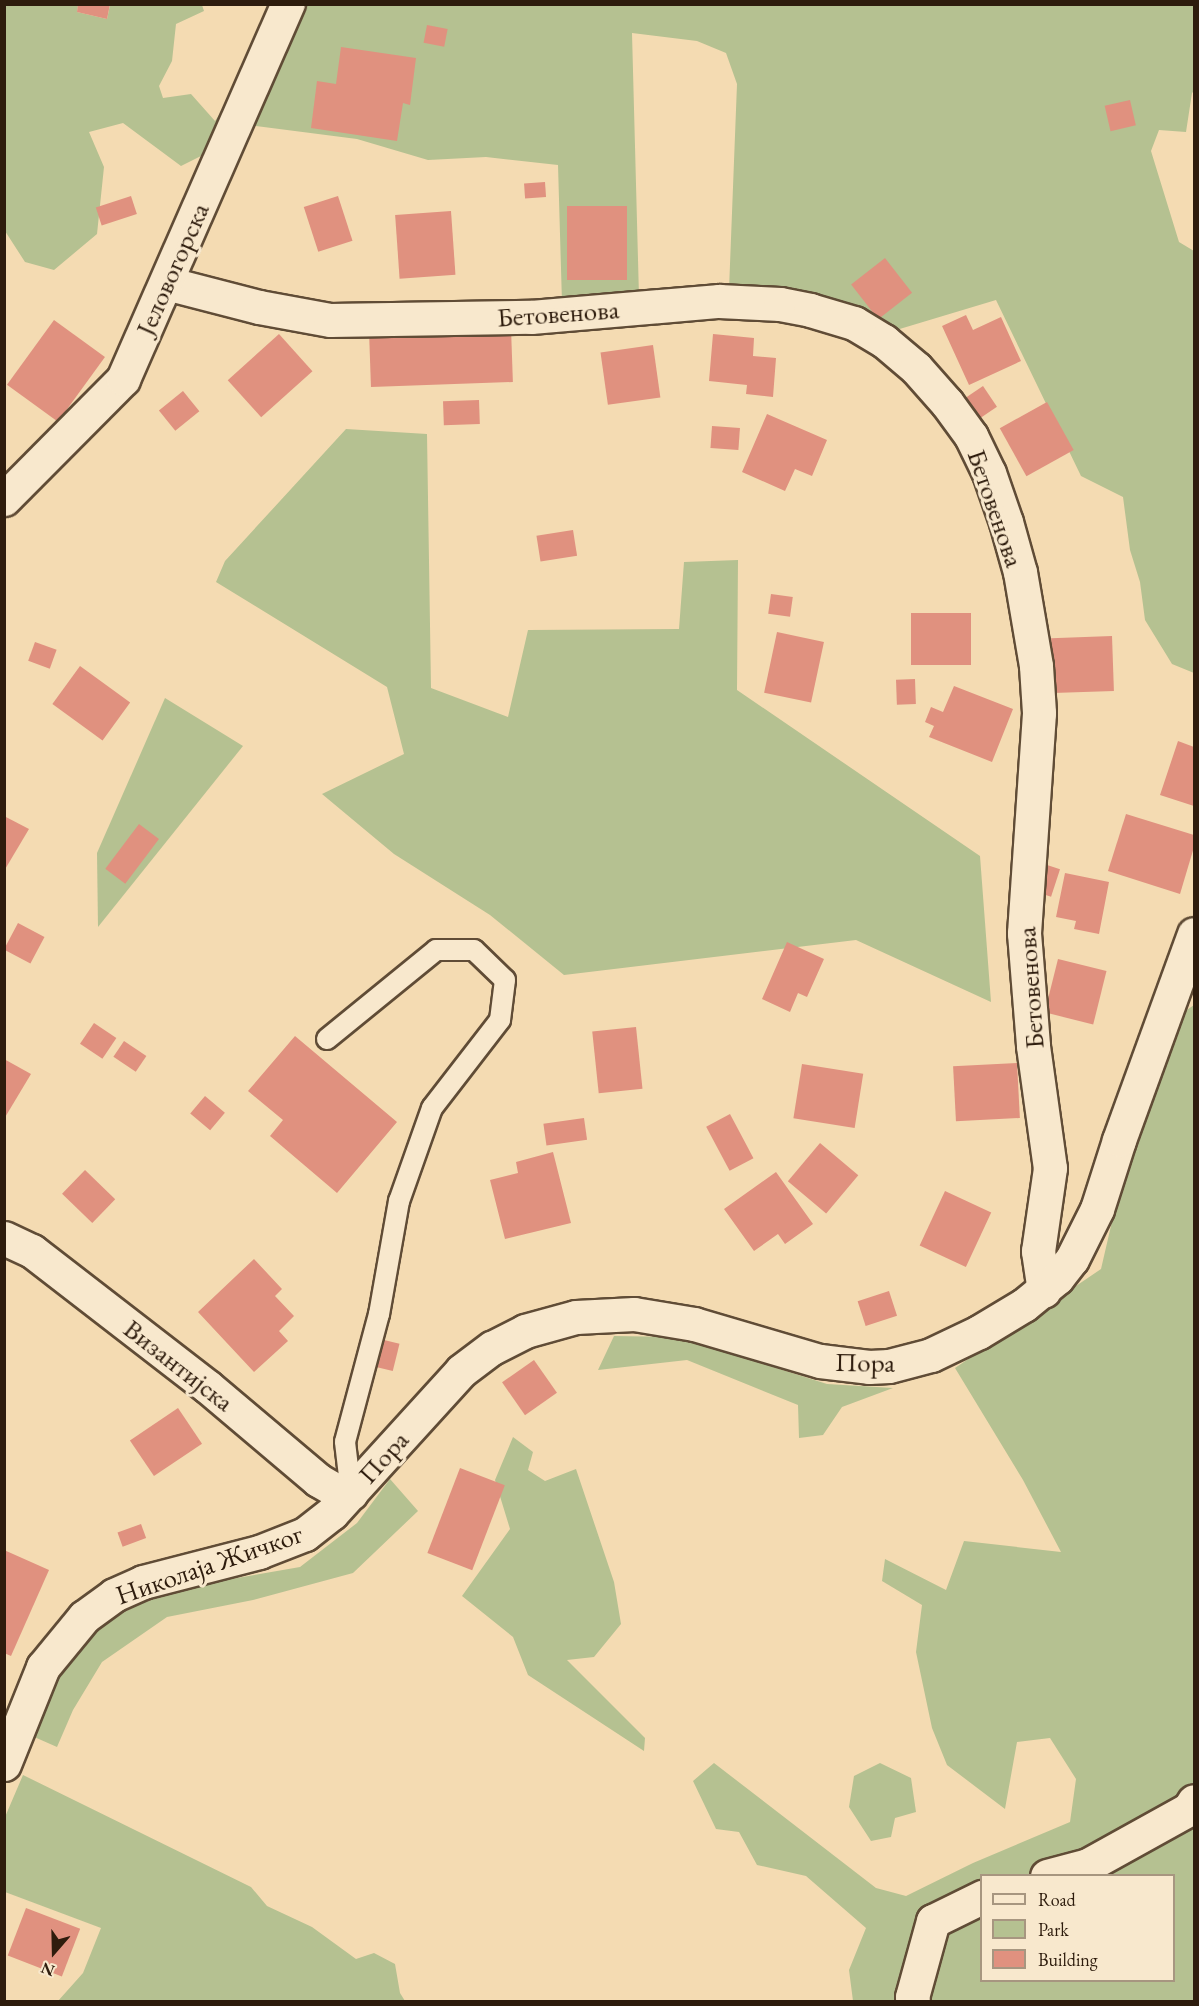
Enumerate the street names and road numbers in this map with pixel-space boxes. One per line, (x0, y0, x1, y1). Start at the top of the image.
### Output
street label: Јеловогорска (128, 198, 216, 340)
street label: Бетовенова (496, 293, 620, 333)
street label: Бетовенова (961, 445, 1031, 571)
street label: Бетовенова (1010, 926, 1050, 1050)
street label: Византијска (118, 1312, 240, 1418)
street label: Пора (835, 1345, 895, 1379)
street label: Пора (351, 1424, 415, 1490)
street label: Николаја Жичког (111, 1517, 307, 1611)

